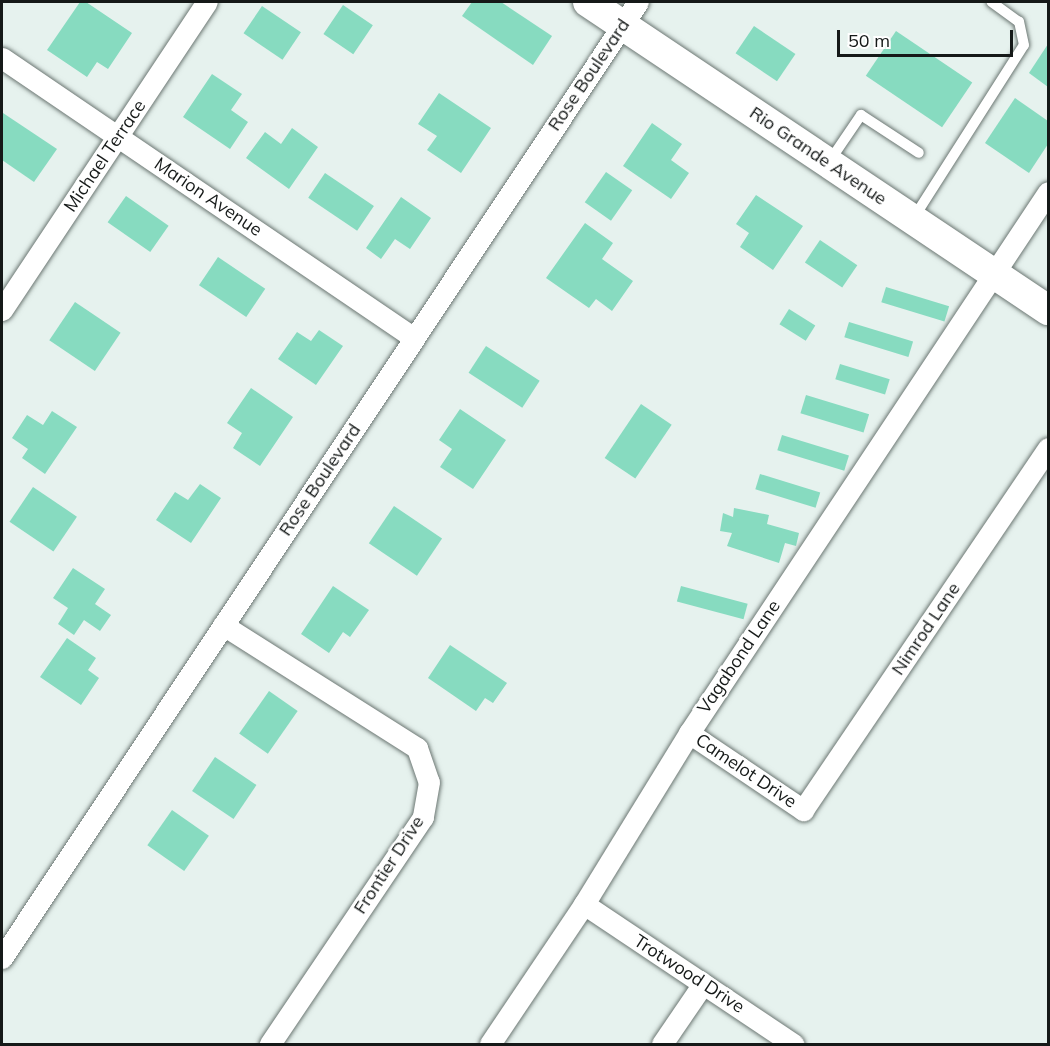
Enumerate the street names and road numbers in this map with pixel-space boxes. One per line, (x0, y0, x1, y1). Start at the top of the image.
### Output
street label: Rose Boulevard (544, 15, 634, 135)
street label: Michael Terrace (60, 96, 150, 216)
street label: Rio Grande Avenue (745, 102, 891, 210)
street label: Marion Avenue (150, 153, 266, 241)
street label: Rose Boulevard (275, 420, 365, 540)
street label: Nimrod Lane (887, 579, 965, 679)
street label: Vagabond Lane (693, 596, 785, 718)
street label: Camelot Drive (691, 729, 801, 813)
street label: Frontier Drive (349, 812, 429, 918)
street label: Trotwood Drive (630, 930, 748, 1018)

